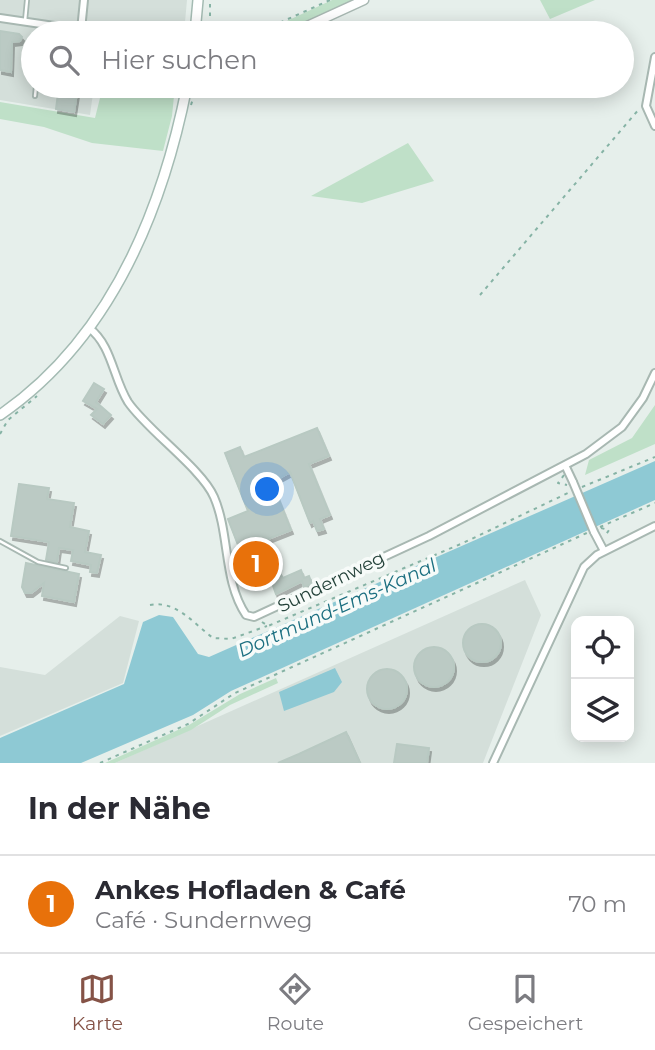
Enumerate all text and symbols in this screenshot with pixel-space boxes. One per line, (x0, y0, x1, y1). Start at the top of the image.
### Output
search box (21, 21, 634, 98)
icon: search (45, 41, 83, 79)
text: Hier suchen (101, 44, 258, 76)
your location (250, 472, 284, 506)
pin: 1 (233, 538, 279, 590)
street label: Sundernweg (274, 547, 388, 617)
water label: Dortmund-Ems-Kanal (234, 553, 441, 662)
map controls (571, 616, 634, 742)
button: locate (571, 616, 634, 679)
button: layers (571, 679, 634, 742)
text: In der Nähe (28, 790, 211, 827)
text: Ankes Hofladen & Café (95, 874, 406, 906)
text: 1 (46, 890, 56, 918)
text: 70 m (568, 890, 627, 918)
text: Café · Sundernweg (95, 906, 313, 934)
tab: Karte (72, 970, 123, 1035)
tab: Route (267, 970, 324, 1035)
tab: Gespeichert (468, 970, 583, 1035)

